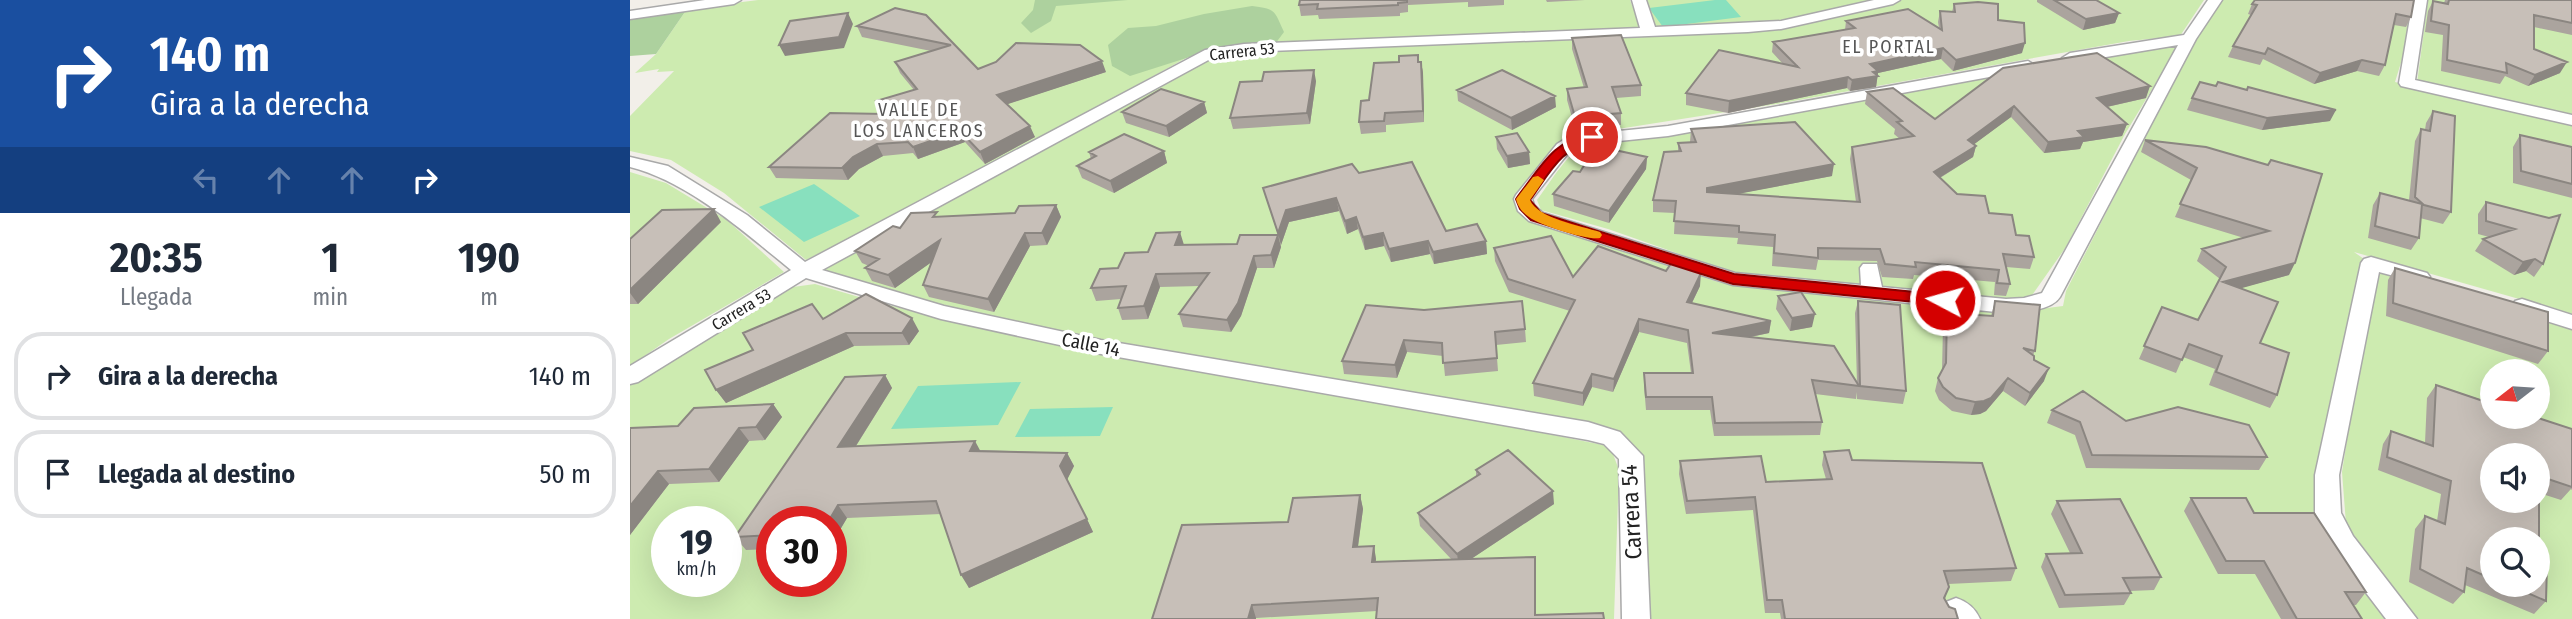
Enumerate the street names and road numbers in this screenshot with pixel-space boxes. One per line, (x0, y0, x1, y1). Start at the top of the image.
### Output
street label: Carrera 53 (1208, 39, 1276, 64)
street label: Carrera 53 (708, 284, 774, 334)
street label: Calle 14 (1060, 328, 1122, 361)
street label: Carrera 54 (1615, 464, 1647, 560)

